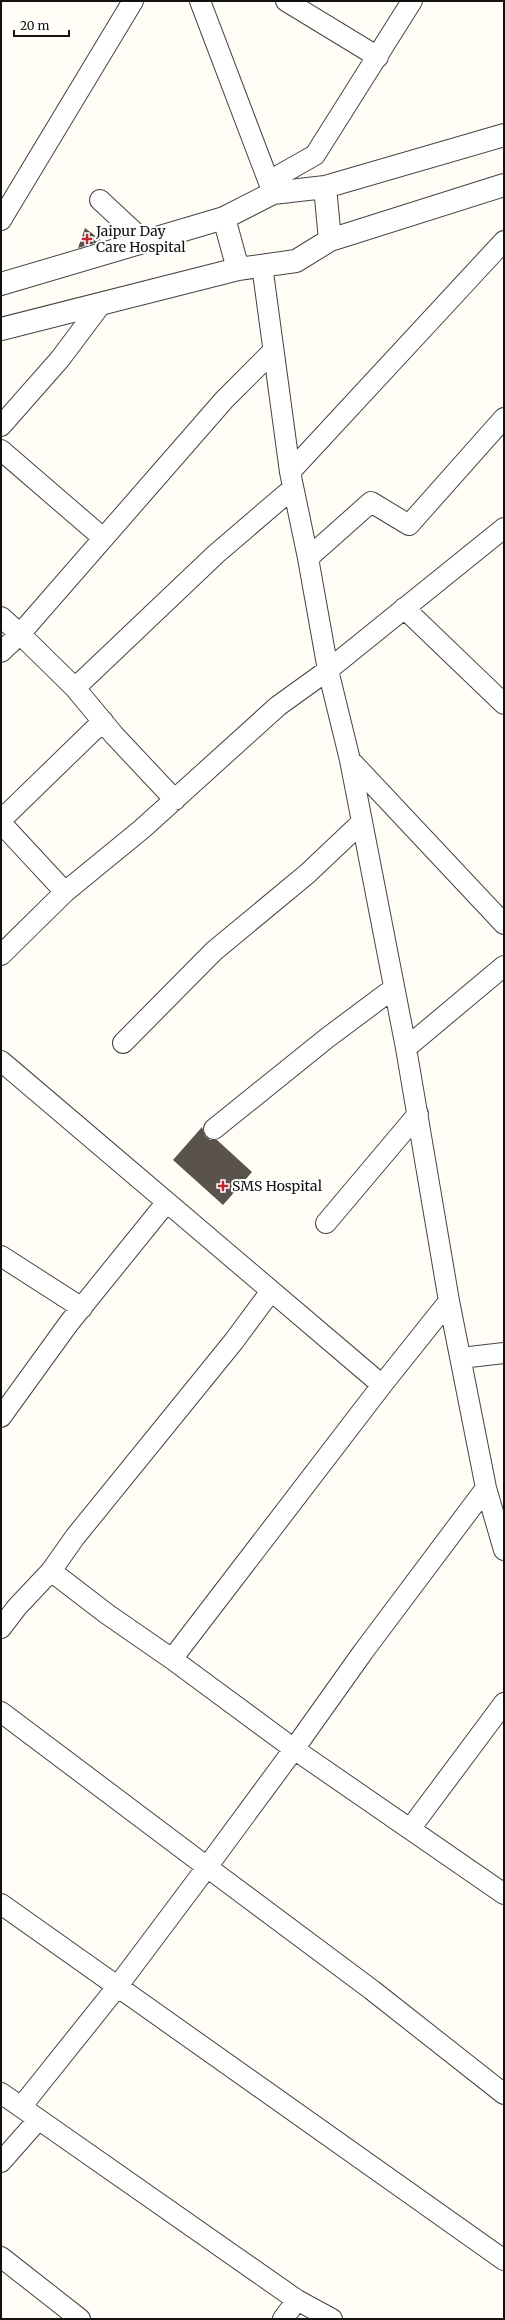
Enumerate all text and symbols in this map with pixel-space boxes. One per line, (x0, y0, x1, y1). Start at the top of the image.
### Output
scale bar (14, 12, 69, 38)
text: 20 m (20, 18, 49, 33)
place label: Jaipur Day Care Hospital (95, 222, 186, 256)
marker: Jaipur Day Care Hospital (81, 233, 93, 245)
place label: SMS Hospital (232, 1177, 323, 1195)
marker: SMS Hospital (217, 1180, 229, 1192)

